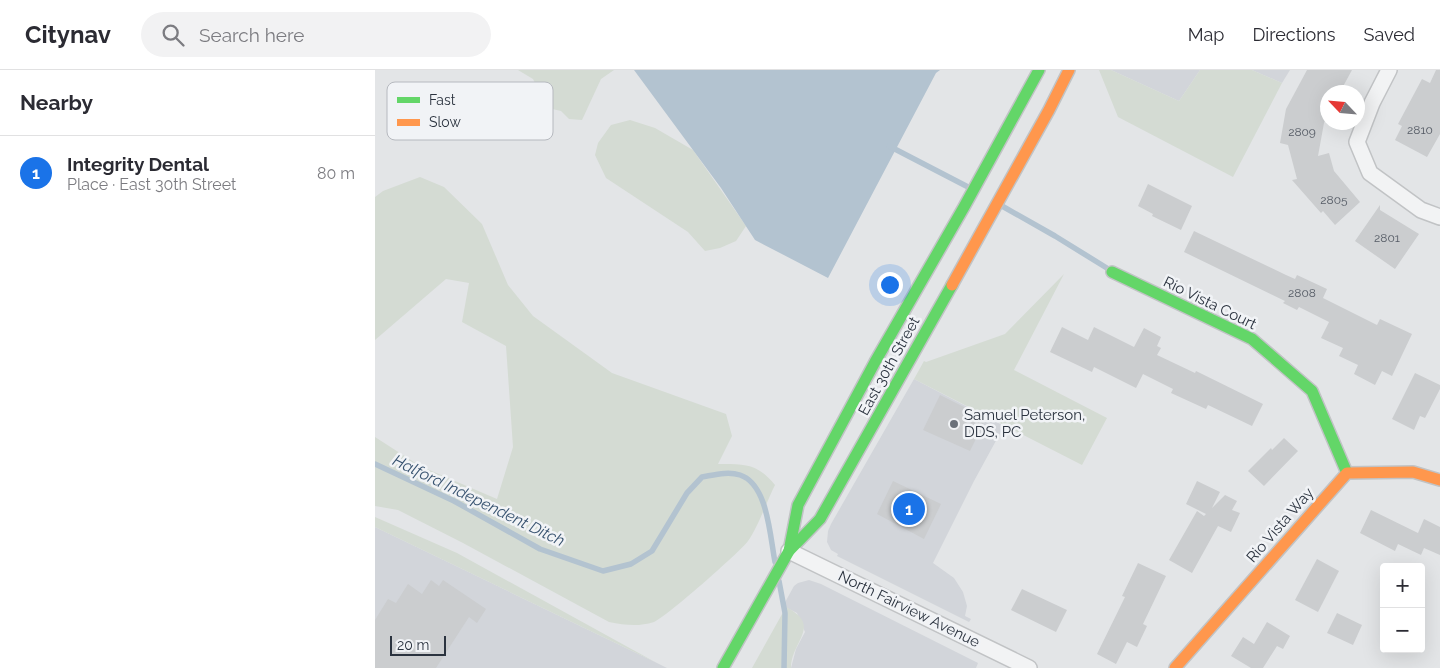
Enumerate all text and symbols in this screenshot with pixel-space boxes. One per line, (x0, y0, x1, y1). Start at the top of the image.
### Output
search box (141, 12, 491, 57)
text: Citynav (25, 20, 111, 49)
icon: search (159, 21, 187, 49)
text: Search here (199, 24, 304, 46)
text: Map (1188, 24, 1224, 45)
text: Directions (1252, 24, 1336, 45)
text: Saved (1364, 24, 1415, 45)
legend (387, 82, 553, 140)
north arrow (1320, 85, 1365, 130)
text: Nearby (20, 90, 93, 115)
text: Fast (429, 92, 456, 108)
text: Slow (429, 114, 461, 130)
house number: 2810 (1407, 123, 1433, 137)
house number: 2809 (1288, 125, 1316, 139)
text: Integrity Dental (67, 153, 209, 175)
text: 1 (32, 164, 40, 183)
text: 80 m (317, 164, 355, 183)
text: Place · East 30th Street (67, 175, 236, 194)
house number: 2805 (1320, 193, 1348, 207)
house number: 2801 (1374, 231, 1400, 245)
your location (877, 272, 903, 298)
street label: Rio Vista Court (1160, 273, 1260, 333)
house number: 2808 (1288, 286, 1316, 300)
street label: East 30th Street (855, 314, 923, 418)
place label: Samuel Peterson, DDS, PC (964, 406, 1085, 441)
marker: Samuel Peterson, DDS, PC (948, 418, 960, 430)
water label: Halford Independent Ditch (390, 451, 568, 550)
street label: Rio Vista Way (1243, 484, 1317, 566)
pin: 1 (893, 490, 925, 528)
map controls (1380, 563, 1425, 653)
button: + (1380, 563, 1425, 608)
street label: North Fairview Avenue (835, 567, 983, 651)
button: − (1380, 608, 1425, 653)
scale bar (390, 633, 446, 656)
text: 20 m (397, 637, 429, 653)

